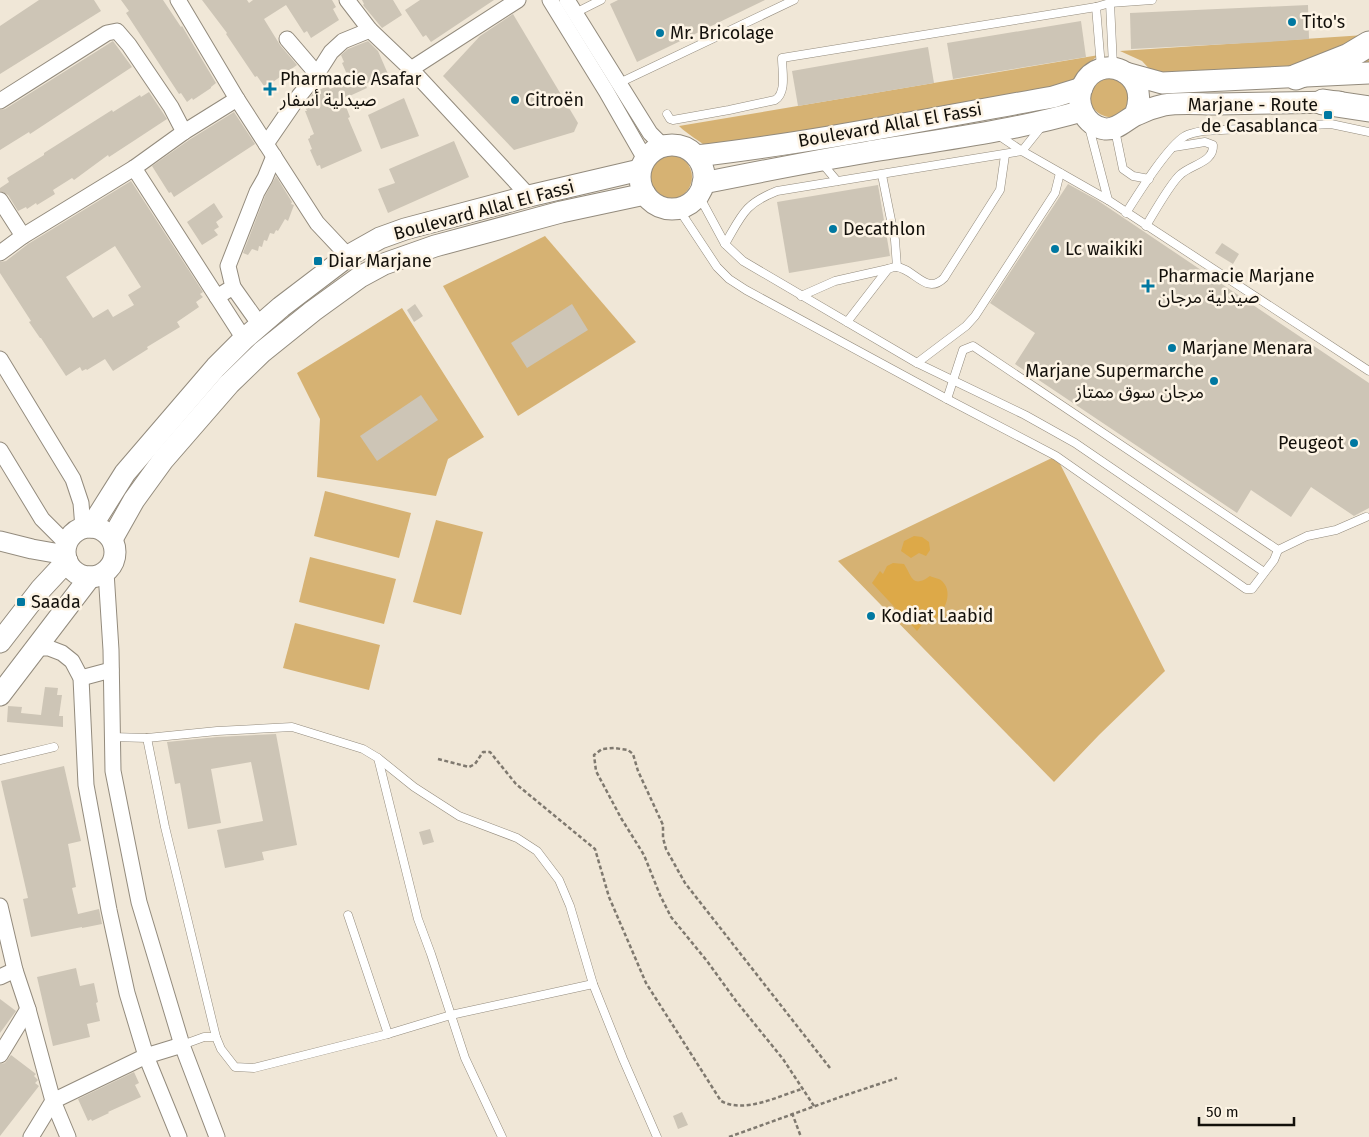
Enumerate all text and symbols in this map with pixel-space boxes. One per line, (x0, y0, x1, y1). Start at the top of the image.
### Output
place label: Tito's (1302, 11, 1345, 33)
marker: Tito's (1286, 16, 1298, 28)
place label: Mr. Bricolage (670, 22, 774, 44)
marker: Mr. Bricolage (654, 27, 666, 39)
place label: Pharmacie Asafar صيدلية أسفار (279, 68, 422, 111)
marker: Pharmacie Asafar صيدلية أسفار (264, 83, 276, 95)
place label: Citroën (525, 89, 584, 111)
marker: Citroën (509, 94, 521, 106)
place label: Marjane - Route de Casablanca (1188, 94, 1318, 137)
street label: Boulevard Allal El Fassi (796, 98, 984, 152)
marker: Marjane - Route de Casablanca (1322, 109, 1334, 121)
street label: Boulevard Allal El Fassi (391, 175, 577, 245)
place label: Decathlon (843, 218, 926, 240)
marker: Decathlon (827, 223, 839, 235)
place label: Lc waikiki (1065, 238, 1143, 260)
marker: Lc waikiki (1049, 243, 1061, 255)
place label: Diar Marjane (328, 250, 432, 272)
marker: Diar Marjane (312, 255, 324, 267)
place label: Pharmacie Marjane صيدلية مرجان (1158, 265, 1315, 308)
marker: Pharmacie Marjane صيدلية مرجان (1142, 280, 1154, 292)
place label: Marjane Menara (1182, 337, 1313, 359)
marker: Marjane Menara (1166, 342, 1178, 354)
place label: Marjane Supermarche مرجان سوق ممتاز (1025, 360, 1204, 403)
marker: Marjane Supermarche مرجان سوق ممتاز (1208, 375, 1220, 387)
place label: Peugeot (1278, 432, 1344, 454)
marker: Peugeot (1348, 437, 1360, 449)
place label: Saada (31, 591, 81, 613)
marker: Saada (15, 596, 27, 608)
place label: Kodiat Laabid (881, 605, 994, 627)
marker: Kodiat Laabid (865, 610, 877, 622)
scale bar (1199, 1094, 1294, 1126)
text: 50 m (1206, 1103, 1239, 1121)

